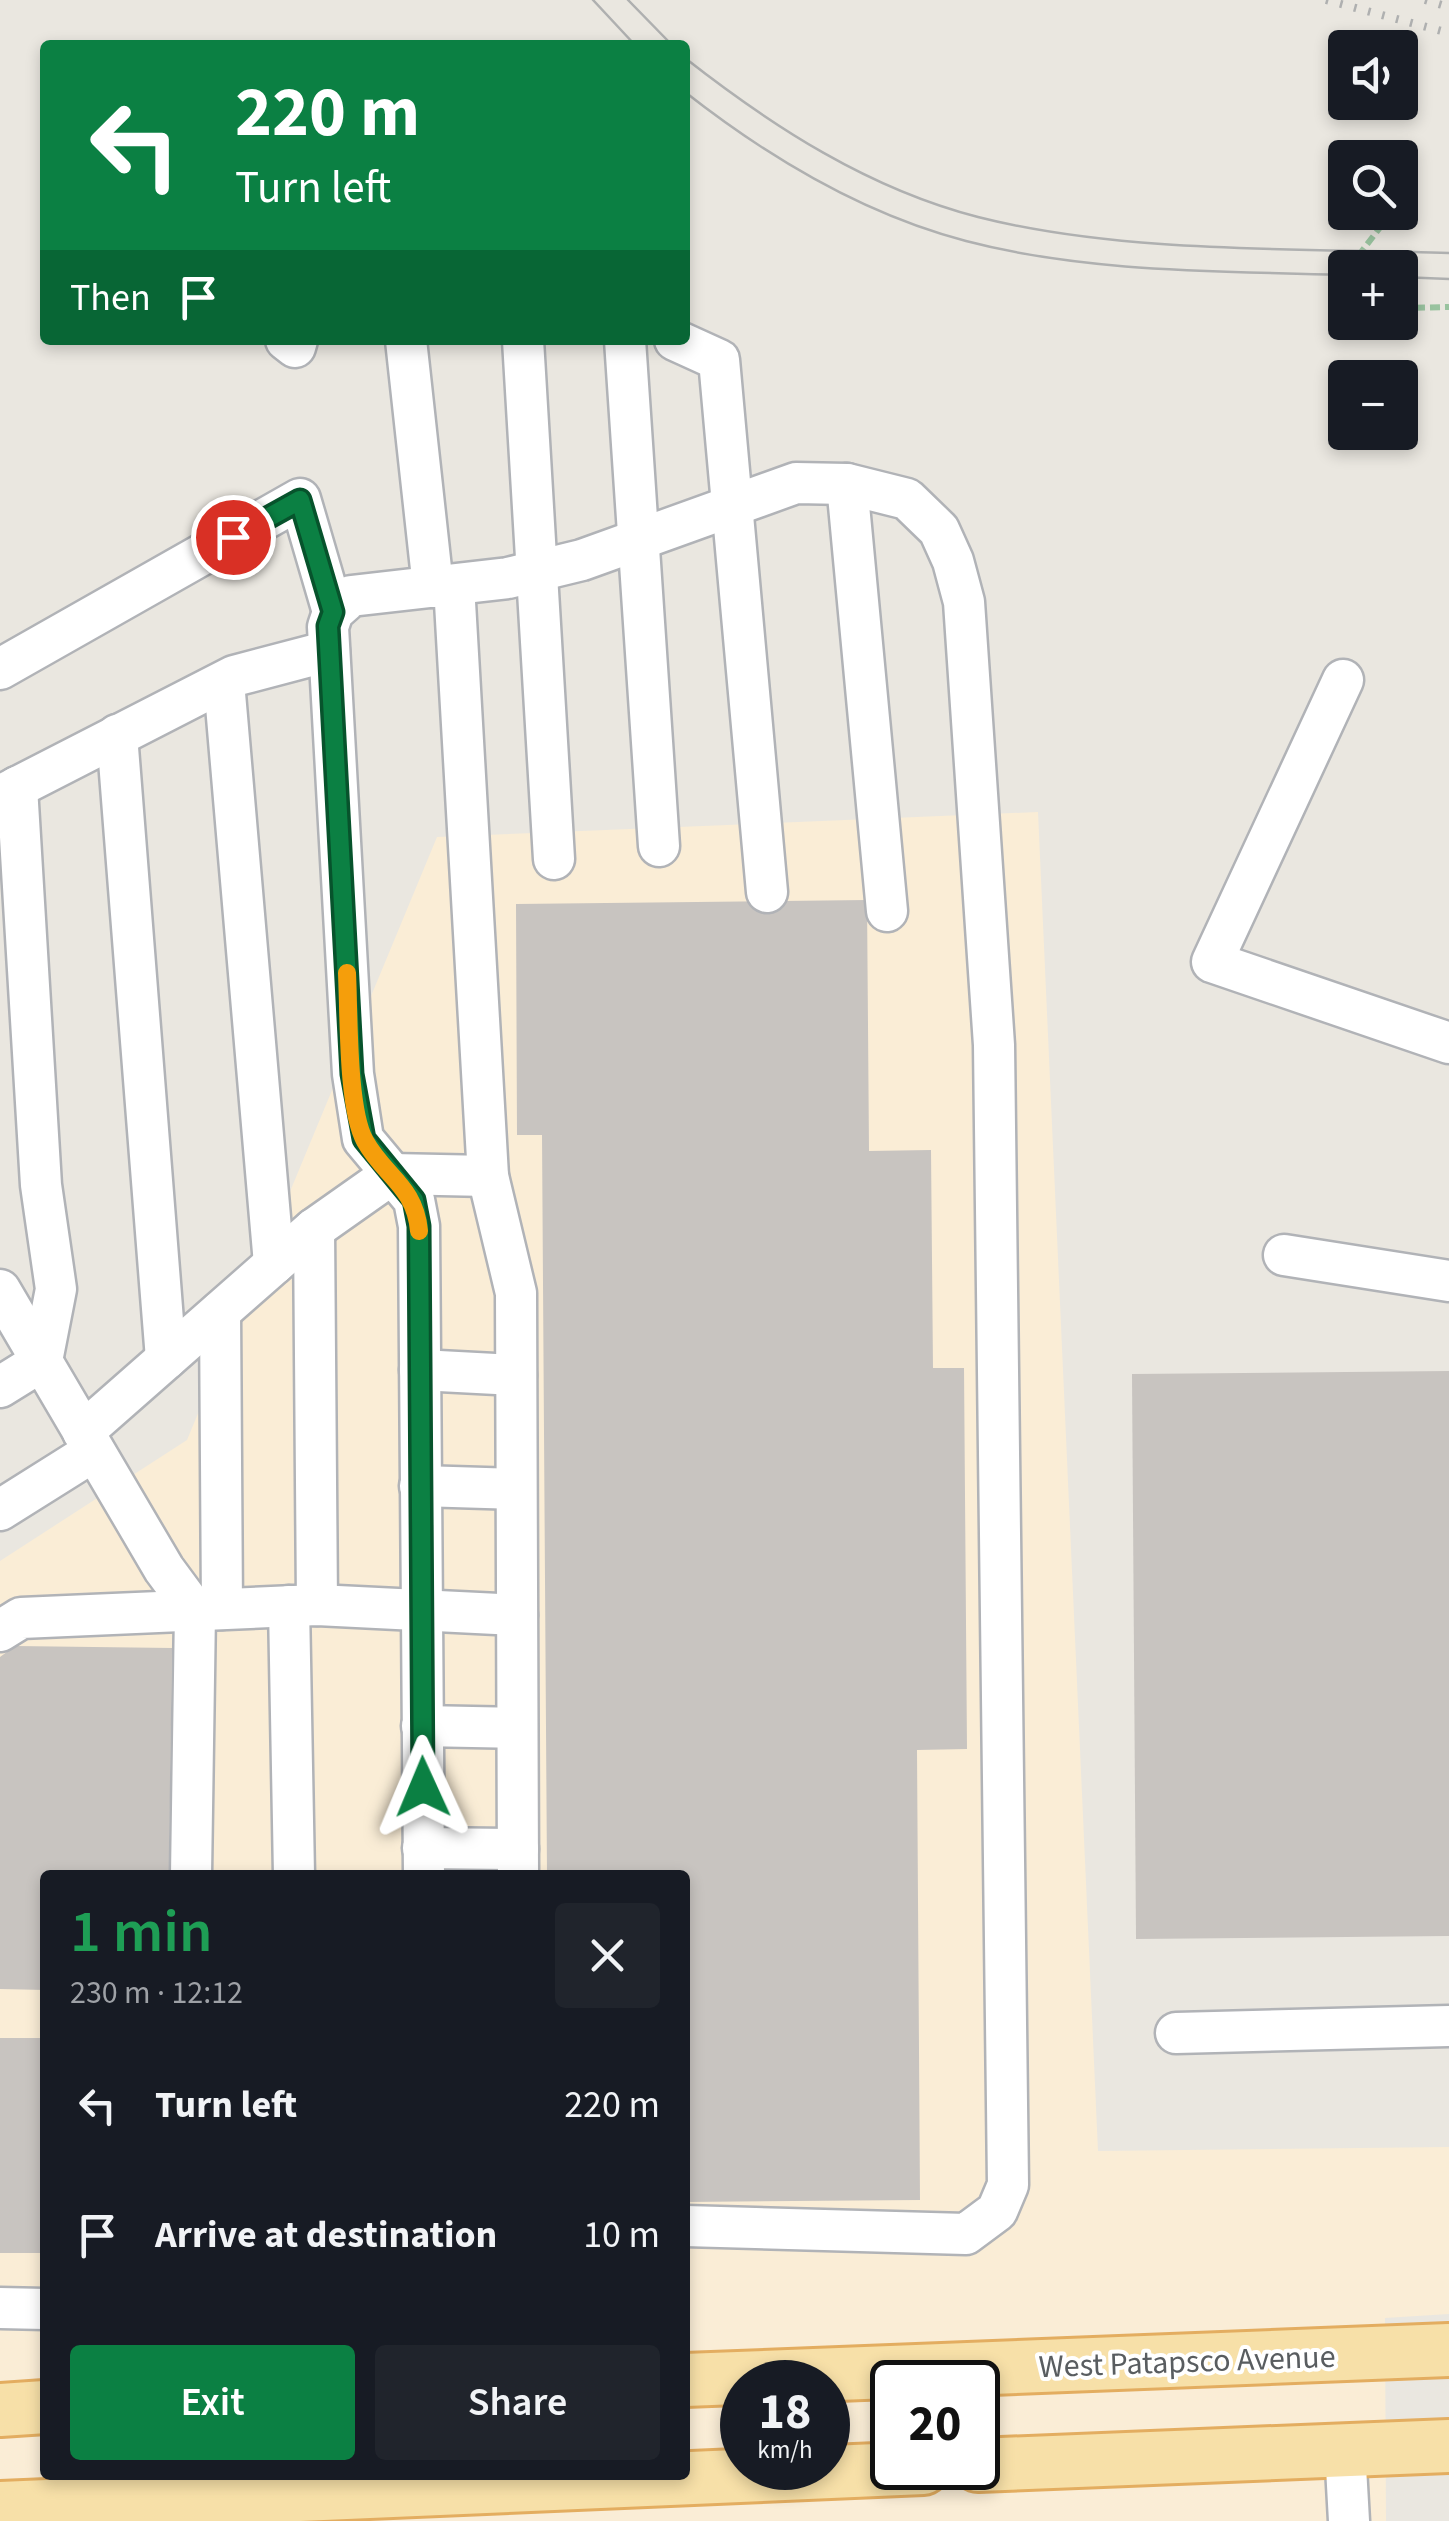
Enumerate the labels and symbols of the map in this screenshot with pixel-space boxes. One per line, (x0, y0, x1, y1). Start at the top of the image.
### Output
pin (191, 495, 276, 580)
position arrow (371, 1735, 475, 1839)
street label: West Patapsco Avenue (1038, 2334, 1336, 2390)
speed limit sign: 20 (870, 2360, 1000, 2490)

